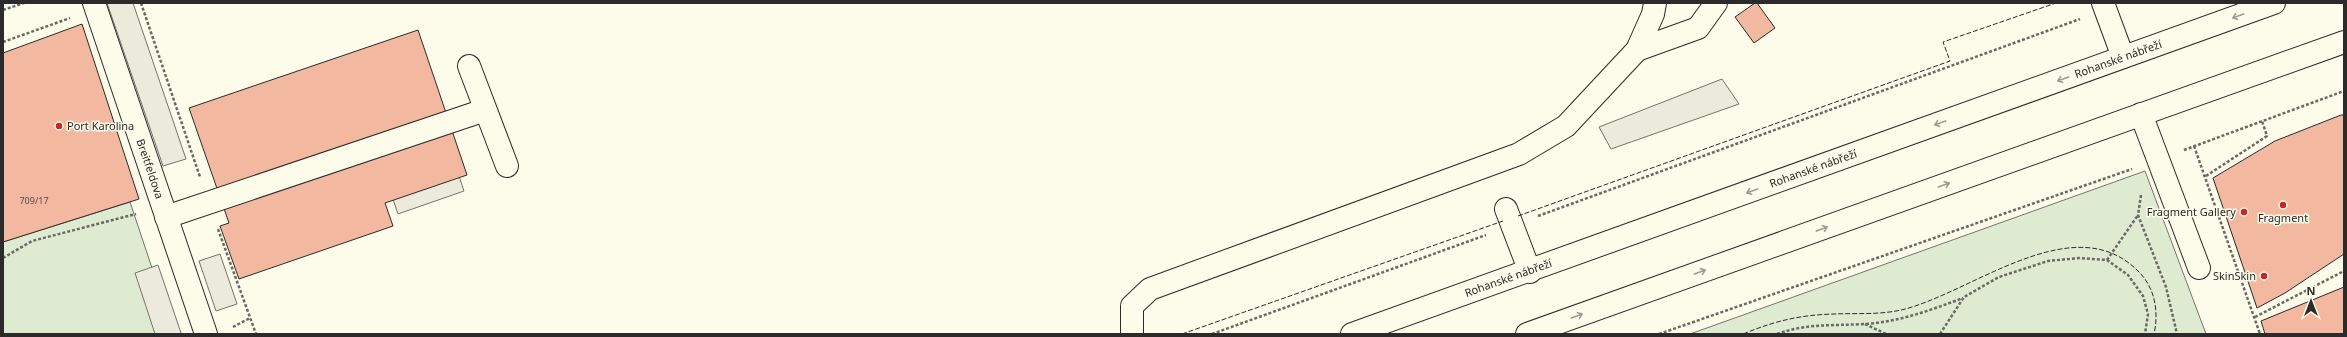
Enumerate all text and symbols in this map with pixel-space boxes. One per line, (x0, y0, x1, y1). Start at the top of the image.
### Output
one-way arrow (2231, 13, 2244, 20)
street label: Rohanské nábřeží (2072, 36, 2165, 81)
one-way arrow (2057, 75, 2069, 83)
place label: Port Karolina (67, 118, 134, 133)
one-way arrow (1934, 120, 1947, 127)
marker: Port Karolina (54, 121, 64, 131)
street label: Breitfeldova (133, 137, 168, 201)
street label: Rohanské nábřeží (1767, 145, 1860, 191)
one-way arrow (1938, 180, 1950, 188)
one-way arrow (1746, 188, 1759, 195)
house number: 709/17 (19, 194, 49, 207)
marker: Fragment (2278, 200, 2288, 210)
place label: Fragment Gallery (2147, 204, 2236, 219)
marker: Fragment Gallery (2239, 207, 2249, 217)
place label: Fragment (2258, 210, 2308, 225)
one-way arrow (1816, 224, 1828, 232)
street label: Rohanské nábřeží (1462, 254, 1555, 300)
one-way arrow (1693, 268, 1705, 276)
place label: SkinSkin (2213, 268, 2256, 283)
marker: SkinSkin (2259, 271, 2269, 281)
north arrow (2291, 281, 2331, 321)
text: N (2307, 283, 2315, 298)
one-way arrow (1571, 312, 1583, 320)

